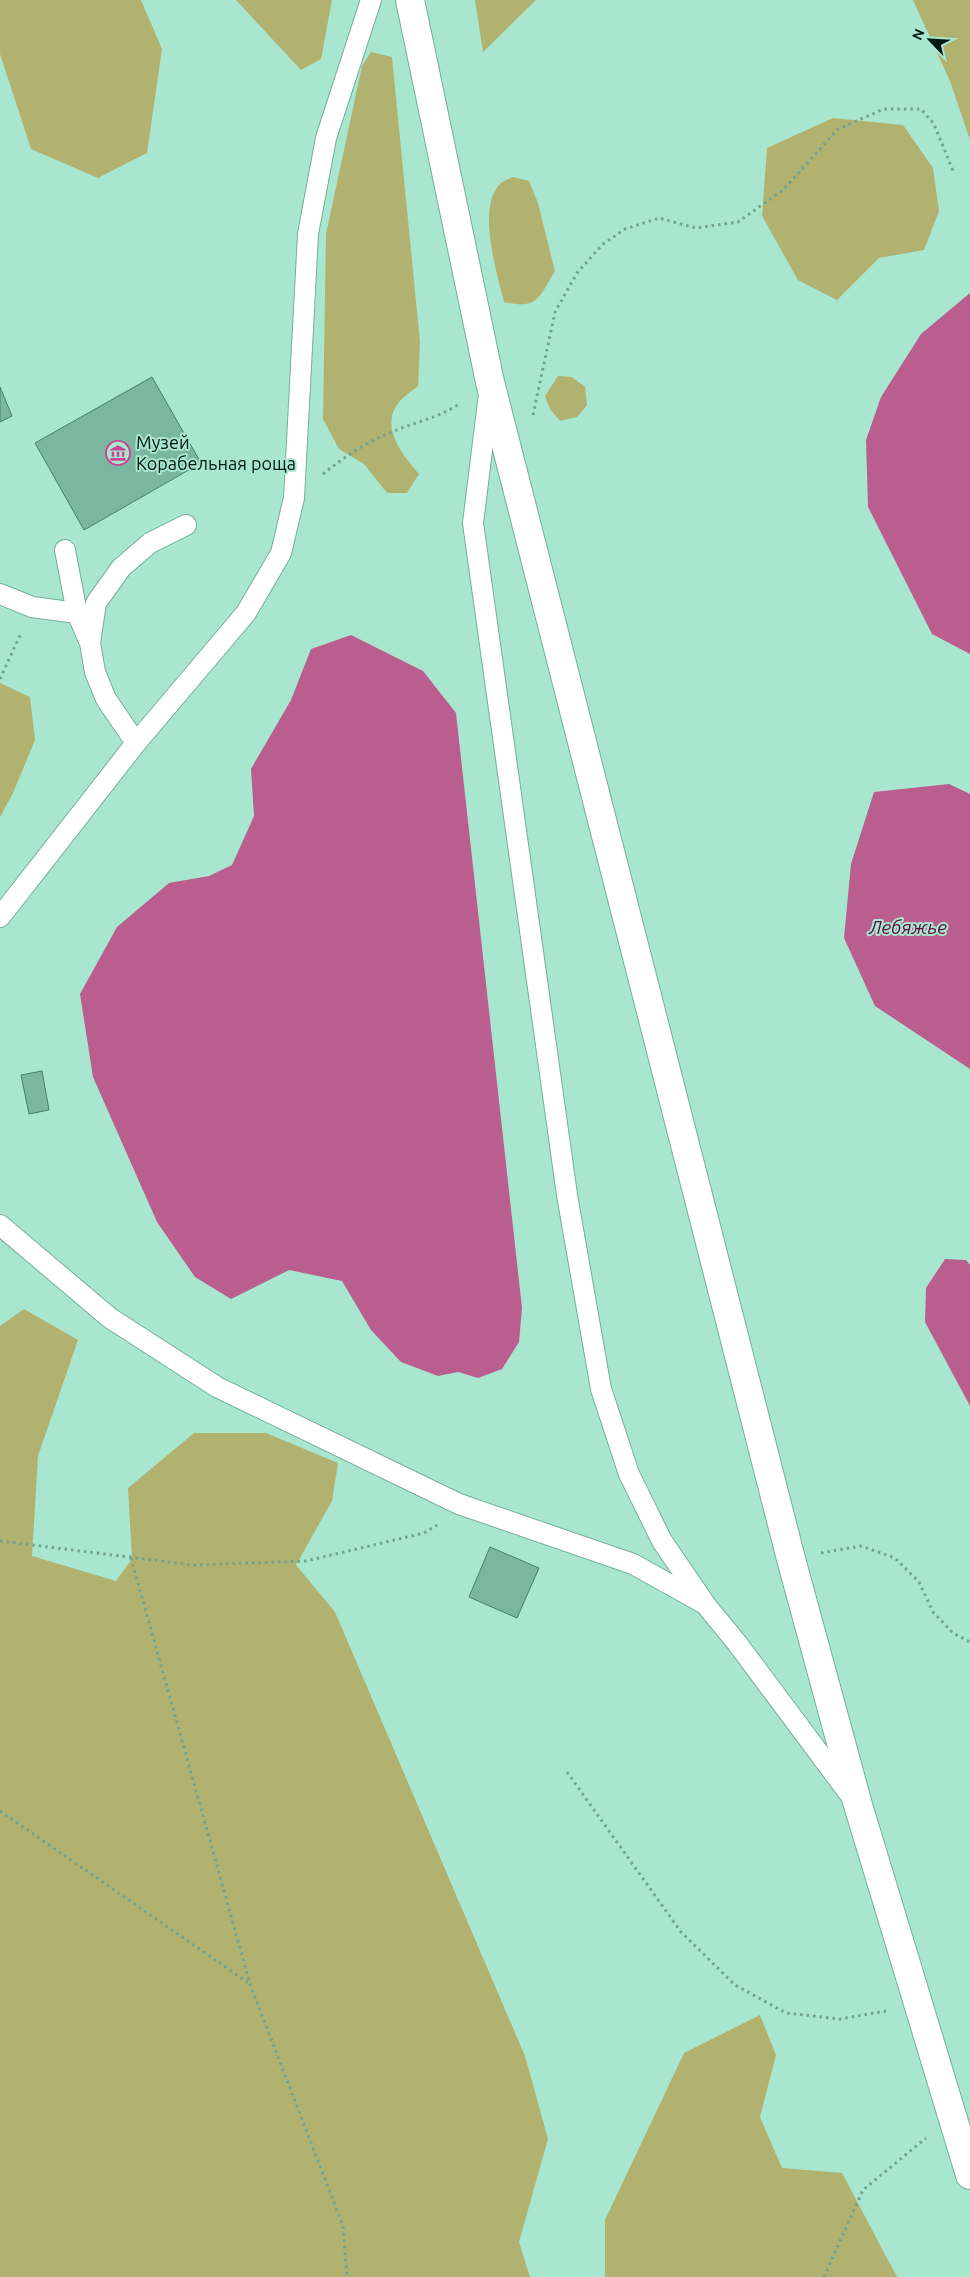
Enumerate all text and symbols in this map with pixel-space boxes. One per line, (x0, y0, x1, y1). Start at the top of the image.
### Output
north arrow (905, 15, 955, 65)
text: N (909, 26, 928, 43)
place label: Музей Корабельная роща (136, 432, 296, 473)
museum icon: Музей Корабельная роща (105, 440, 131, 466)
water label: Лебяжье (868, 916, 947, 938)

